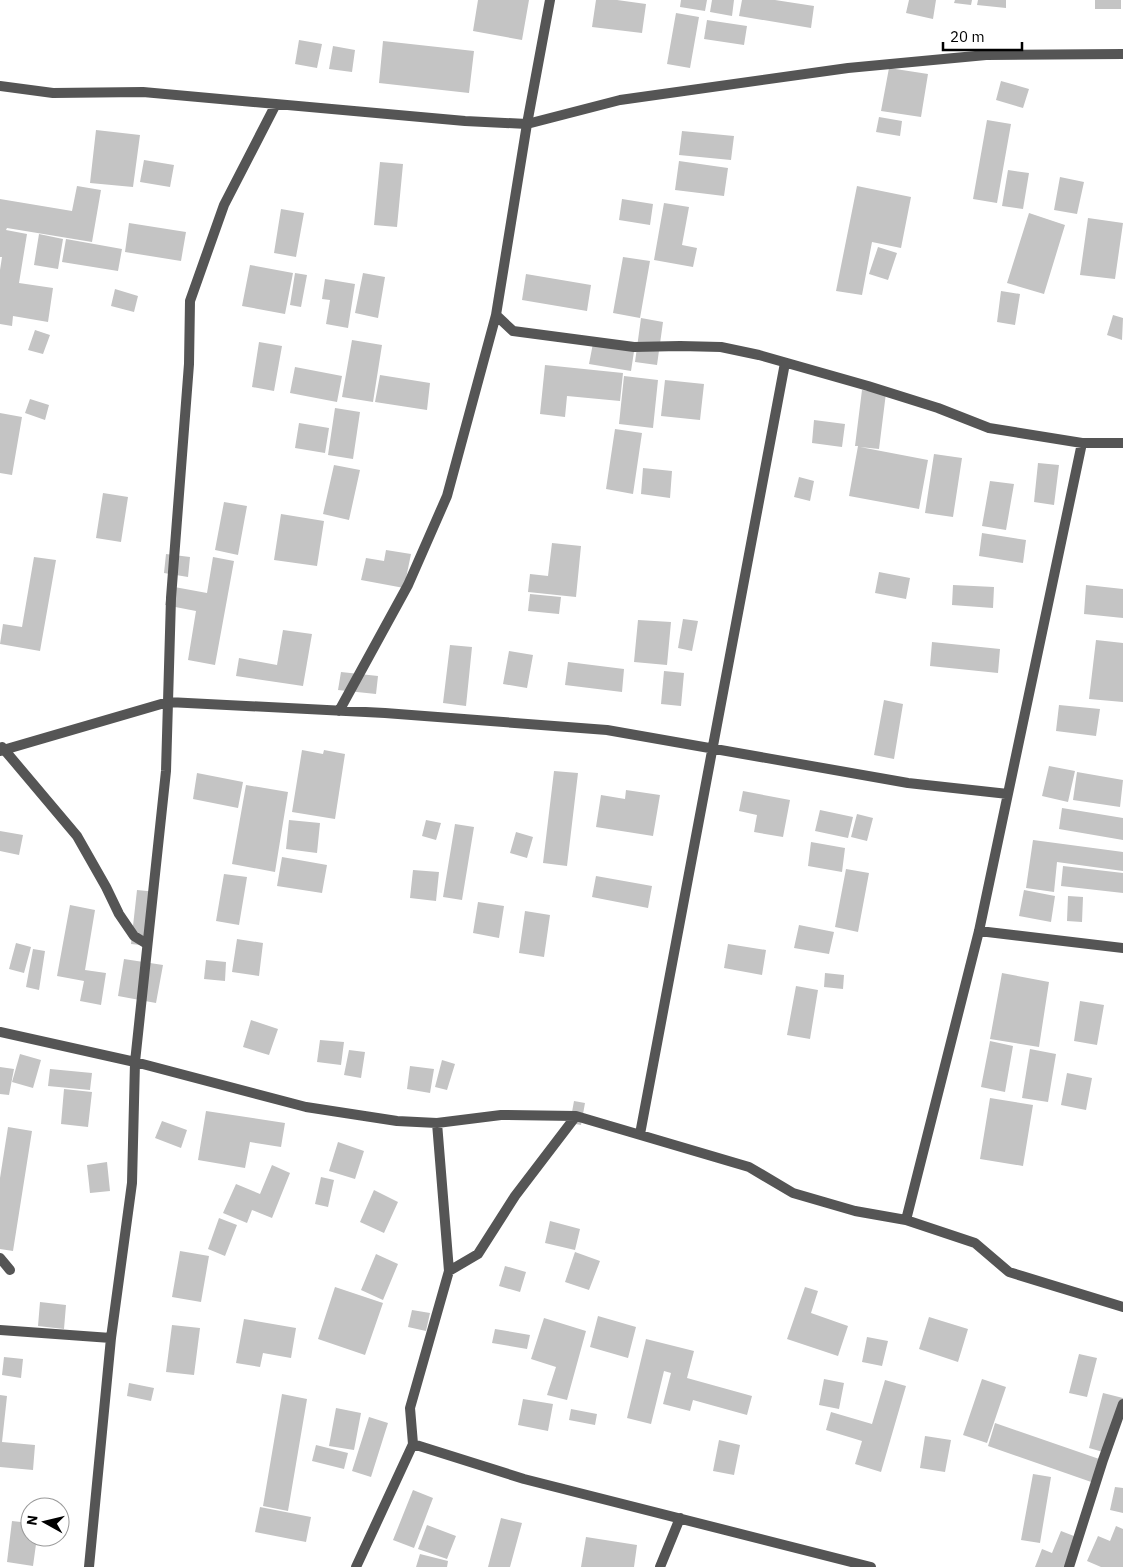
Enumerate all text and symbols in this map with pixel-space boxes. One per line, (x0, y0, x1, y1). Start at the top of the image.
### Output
scale bar (943, 20, 1022, 52)
text: 20 m (950, 27, 985, 46)
north arrow (20, 1497, 70, 1547)
text: N (23, 1514, 42, 1526)

